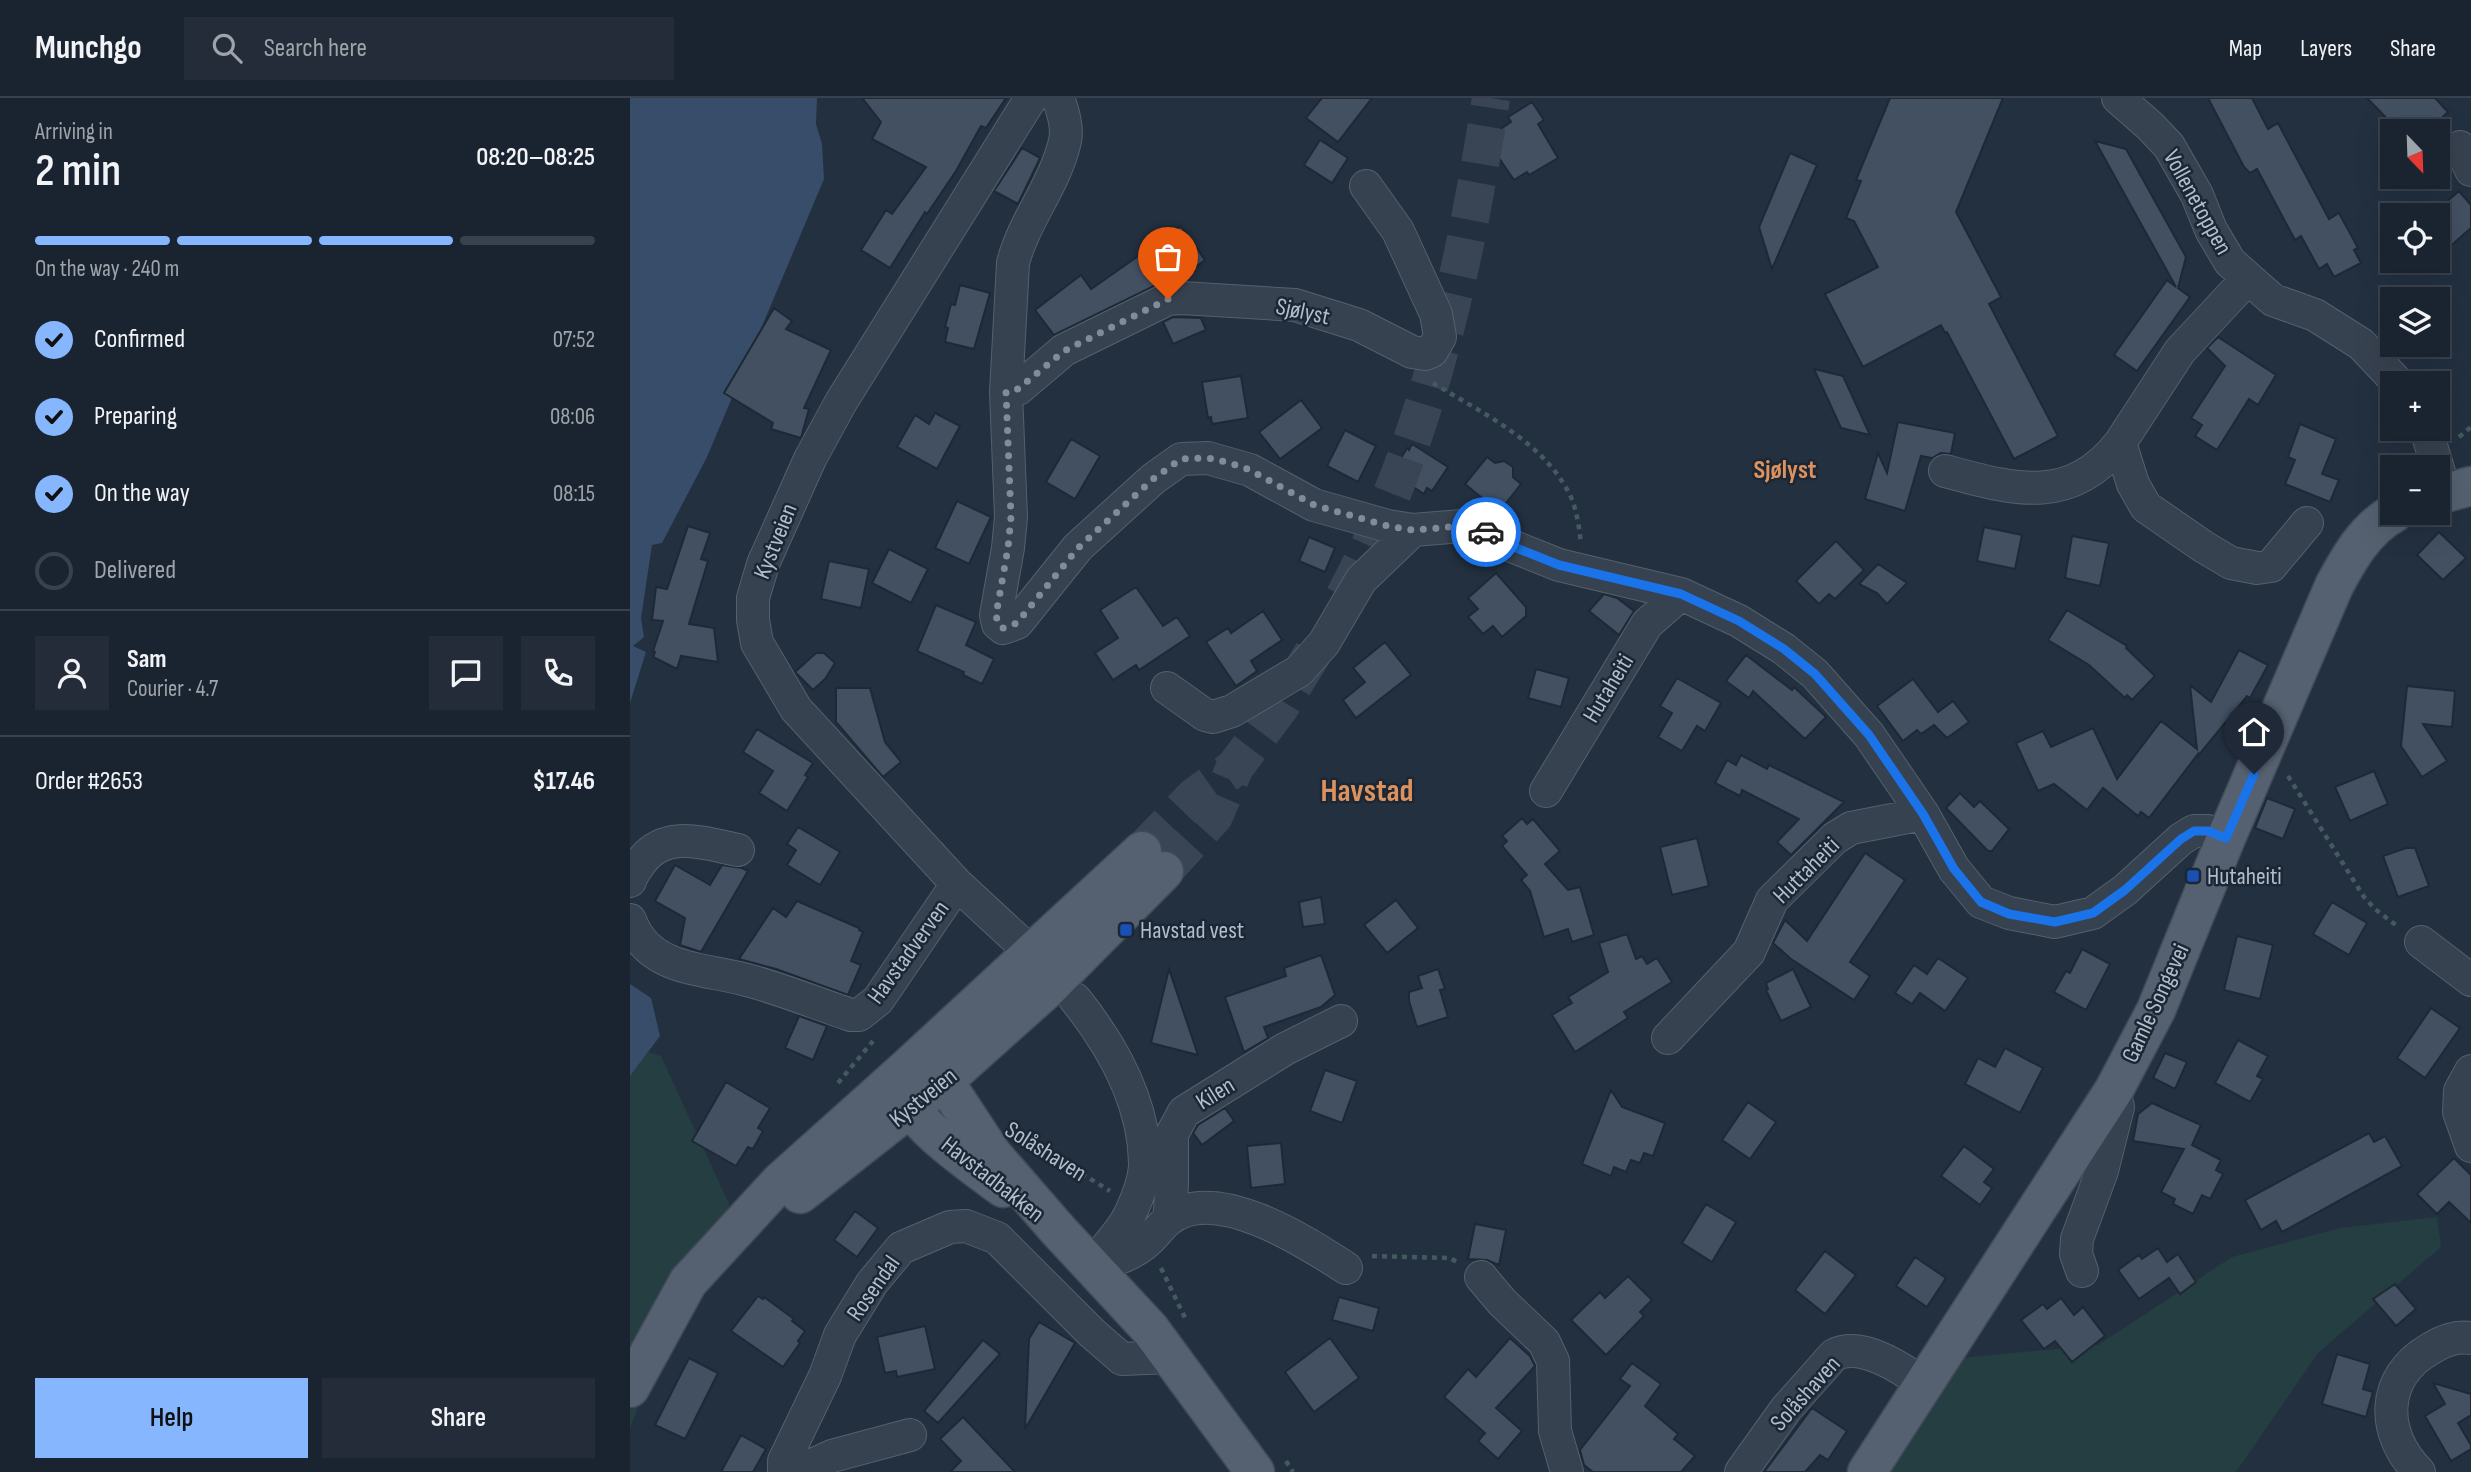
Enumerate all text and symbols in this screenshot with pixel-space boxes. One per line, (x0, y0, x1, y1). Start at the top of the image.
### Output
search box (184, 17, 674, 80)
text: Munchgo (35, 28, 142, 68)
icon: search (208, 29, 246, 67)
text: Search here (264, 33, 367, 64)
text: Map (2229, 34, 2262, 63)
text: Layers (2300, 34, 2352, 63)
text: Share (2390, 34, 2436, 63)
text: Arriving in (35, 118, 113, 146)
north arrow (2380, 119, 2450, 189)
map controls (2380, 119, 2450, 525)
text: 08:20–08:25 (476, 142, 595, 173)
text: 2 min (35, 144, 121, 199)
street label: Vollenetoppen (2157, 145, 2238, 260)
button: locate (2380, 203, 2450, 273)
pin (1138, 227, 1198, 299)
icon: bag (1149, 238, 1187, 276)
text: On the way · 240 m (35, 255, 179, 283)
button: layers (2380, 287, 2450, 357)
street label: Sjølyst (1273, 292, 1332, 331)
icon: check (35, 321, 73, 359)
text: Confirmed (94, 324, 185, 355)
text: 07:52 (553, 326, 595, 354)
button: + (2380, 371, 2450, 441)
icon: check (35, 398, 73, 436)
text: Preparing (94, 401, 177, 432)
text: 08:06 (550, 403, 595, 431)
district label: Sjølyst (1754, 455, 1817, 486)
button: − (2380, 455, 2450, 525)
icon: check (35, 475, 73, 513)
text: On the way (94, 478, 190, 509)
text: 08:15 (553, 480, 595, 508)
courier (1451, 497, 1521, 567)
street label: Kystveien (747, 499, 804, 583)
icon: car (1467, 513, 1505, 551)
text: Delivered (94, 555, 176, 586)
button: person (35, 636, 109, 710)
button: chat (429, 636, 503, 710)
button: phone (521, 636, 595, 710)
text: Sam (127, 644, 167, 675)
street label: Hutaheiti (1577, 649, 1640, 728)
text: Courier · 4.7 (127, 675, 218, 703)
pin (2224, 702, 2284, 774)
icon: home (2235, 713, 2273, 751)
text: Order #2653 (35, 766, 143, 797)
text: $17.46 (532, 766, 595, 797)
district label: Havstad (1320, 772, 1414, 811)
street label: Huttaheiti (1767, 831, 1846, 910)
place label: Hutaheiti (2207, 862, 2282, 891)
marker: Hutaheiti (2185, 868, 2201, 884)
street label: Havstadverven (861, 895, 956, 1010)
place label: Havstad vest (1140, 916, 1244, 945)
marker: Havstad vest (1118, 922, 1134, 938)
street label: Gamle Songevei (2115, 939, 2195, 1067)
street label: Kystveien (884, 1061, 963, 1133)
street label: Kilen (1191, 1071, 1240, 1116)
street label: Solåshaven (999, 1115, 1092, 1188)
street label: Havstadbakken (935, 1130, 1050, 1229)
street label: Rosendal (841, 1250, 906, 1327)
street label: Solåshaven (1764, 1350, 1847, 1437)
button: Help (35, 1378, 308, 1458)
button: Share (322, 1378, 595, 1458)

